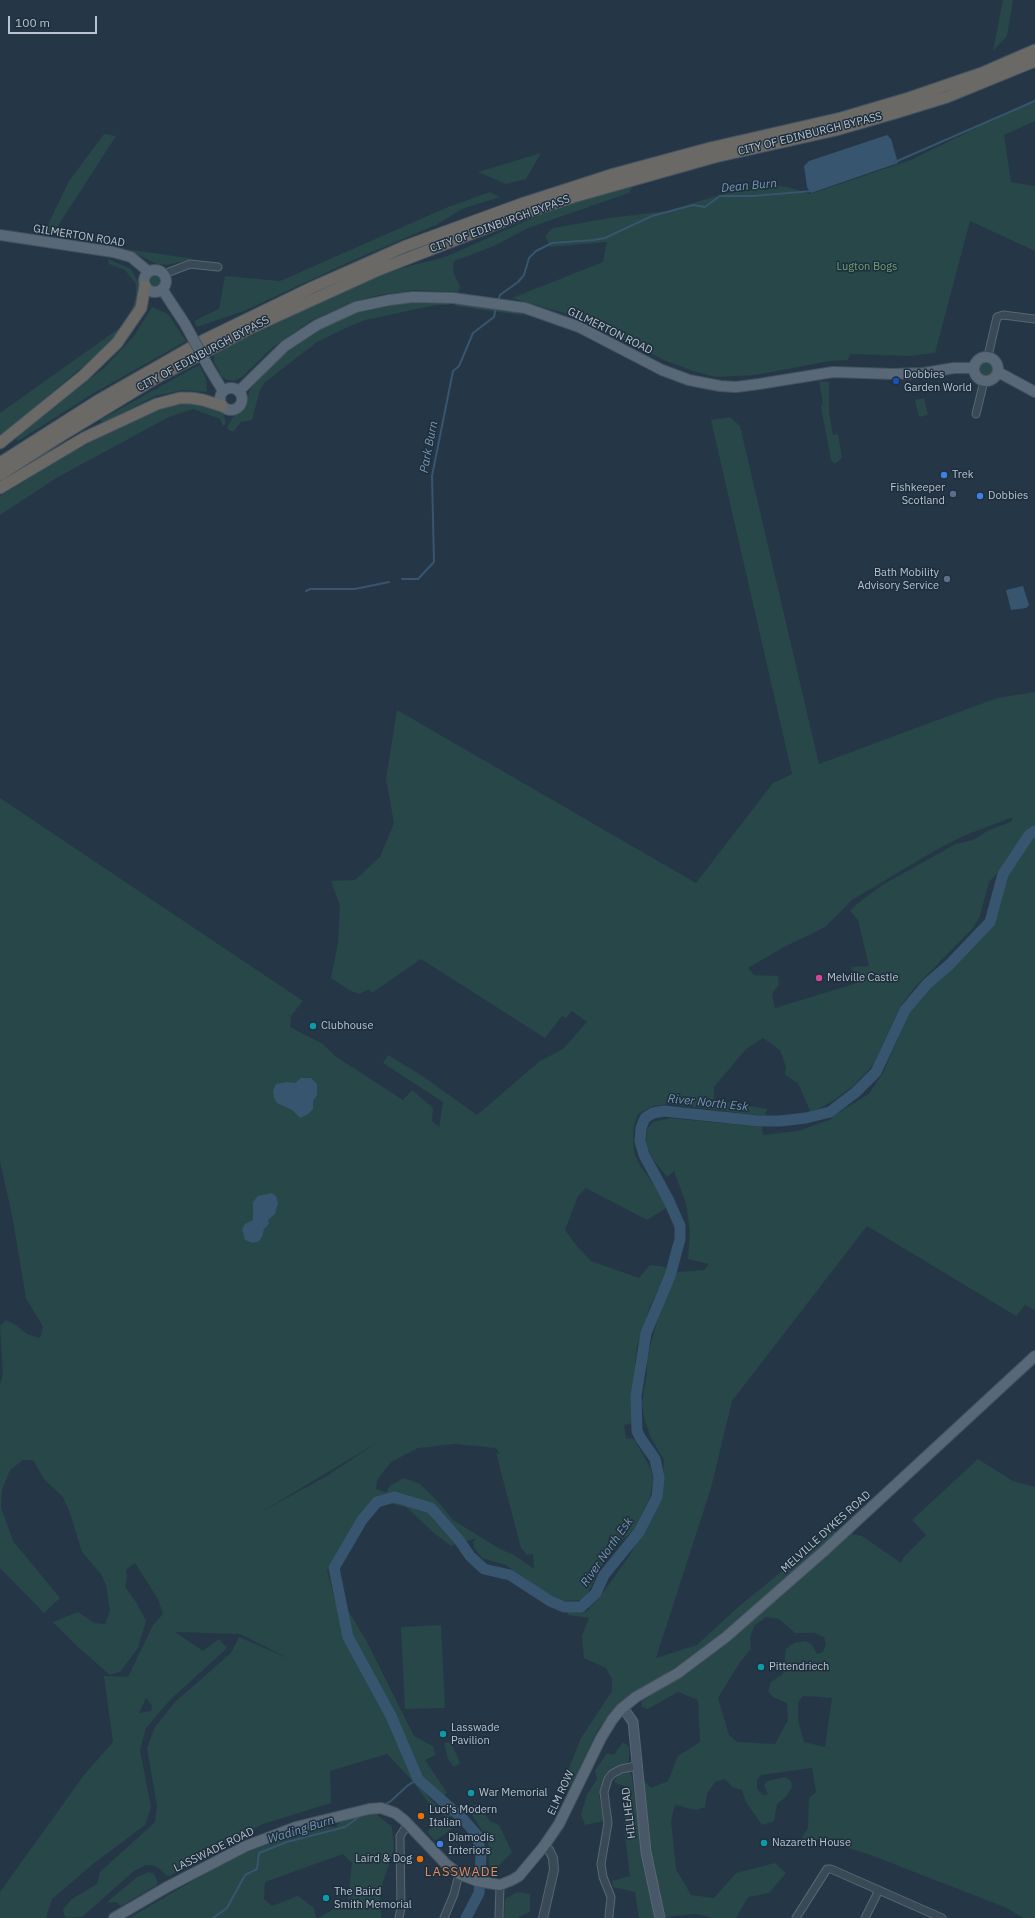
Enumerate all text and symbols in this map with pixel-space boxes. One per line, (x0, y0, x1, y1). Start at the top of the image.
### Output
scale bar (10, 8, 99, 34)
text: 100 m (15, 15, 50, 30)
street label: CITY OF EDINBURGH BYPASS (737, 110, 883, 158)
water label: Dean Burn (721, 176, 777, 196)
street label: CITY OF EDINBURGH BYPASS (428, 192, 572, 256)
street label: GILMERTON ROAD (32, 222, 126, 250)
park label: Lugton Bogs (837, 260, 897, 274)
street label: GILMERTON ROAD (565, 305, 655, 357)
street label: CITY OF EDINBURGH BYPASS (135, 313, 271, 395)
place label: Dobbies Garden World (904, 368, 972, 394)
marker: Dobbies Garden World (891, 376, 901, 386)
water label: Park Burn (417, 420, 441, 474)
place label: Trek (952, 468, 974, 482)
marker: Trek (939, 470, 949, 480)
place label: Fishkeeper Scotland (890, 481, 945, 507)
marker: Fishkeeper Scotland (948, 489, 958, 499)
place label: Dobbies (988, 489, 1028, 503)
marker: Dobbies (975, 491, 985, 501)
place label: Bath Mobility Advisory Service (857, 566, 939, 592)
marker: Bath Mobility Advisory Service (942, 574, 952, 584)
place label: Melville Castle (827, 971, 898, 985)
marker: Melville Castle (814, 973, 824, 983)
place label: Clubhouse (321, 1019, 374, 1033)
marker: Clubhouse (308, 1021, 318, 1031)
water label: River North Esk (667, 1092, 749, 1114)
street label: MELVILLE DYKES ROAD (778, 1488, 874, 1576)
water label: River North Esk (578, 1515, 636, 1589)
place label: Pittendriech (769, 1660, 829, 1674)
marker: Pittendriech (756, 1662, 766, 1672)
place label: Lasswade Pavilion (451, 1721, 500, 1747)
marker: Lasswade Pavilion (438, 1729, 448, 1739)
street label: ELM ROW (545, 1768, 577, 1818)
place label: War Memorial (479, 1786, 548, 1800)
street label: HILLHEAD (619, 1786, 639, 1840)
marker: War Memorial (466, 1788, 476, 1798)
place label: Luci’s Modern Italian (429, 1803, 497, 1829)
marker: Luci’s Modern Italian (416, 1811, 426, 1821)
water label: Wading Burn (266, 1813, 336, 1847)
street label: LASSWADE ROAD (172, 1825, 256, 1875)
place label: Diamodis Interiors (448, 1831, 494, 1857)
place label: Nazareth House (772, 1836, 851, 1850)
marker: Nazareth House (759, 1838, 769, 1848)
marker: Diamodis Interiors (435, 1839, 445, 1849)
place label: Laird & Dog (355, 1852, 412, 1866)
marker: Laird & Dog (415, 1854, 425, 1864)
district label: LASSWADE (425, 1864, 499, 1880)
place label: The Baird Smith Memorial (334, 1885, 412, 1911)
marker: The Baird Smith Memorial (321, 1893, 331, 1903)

